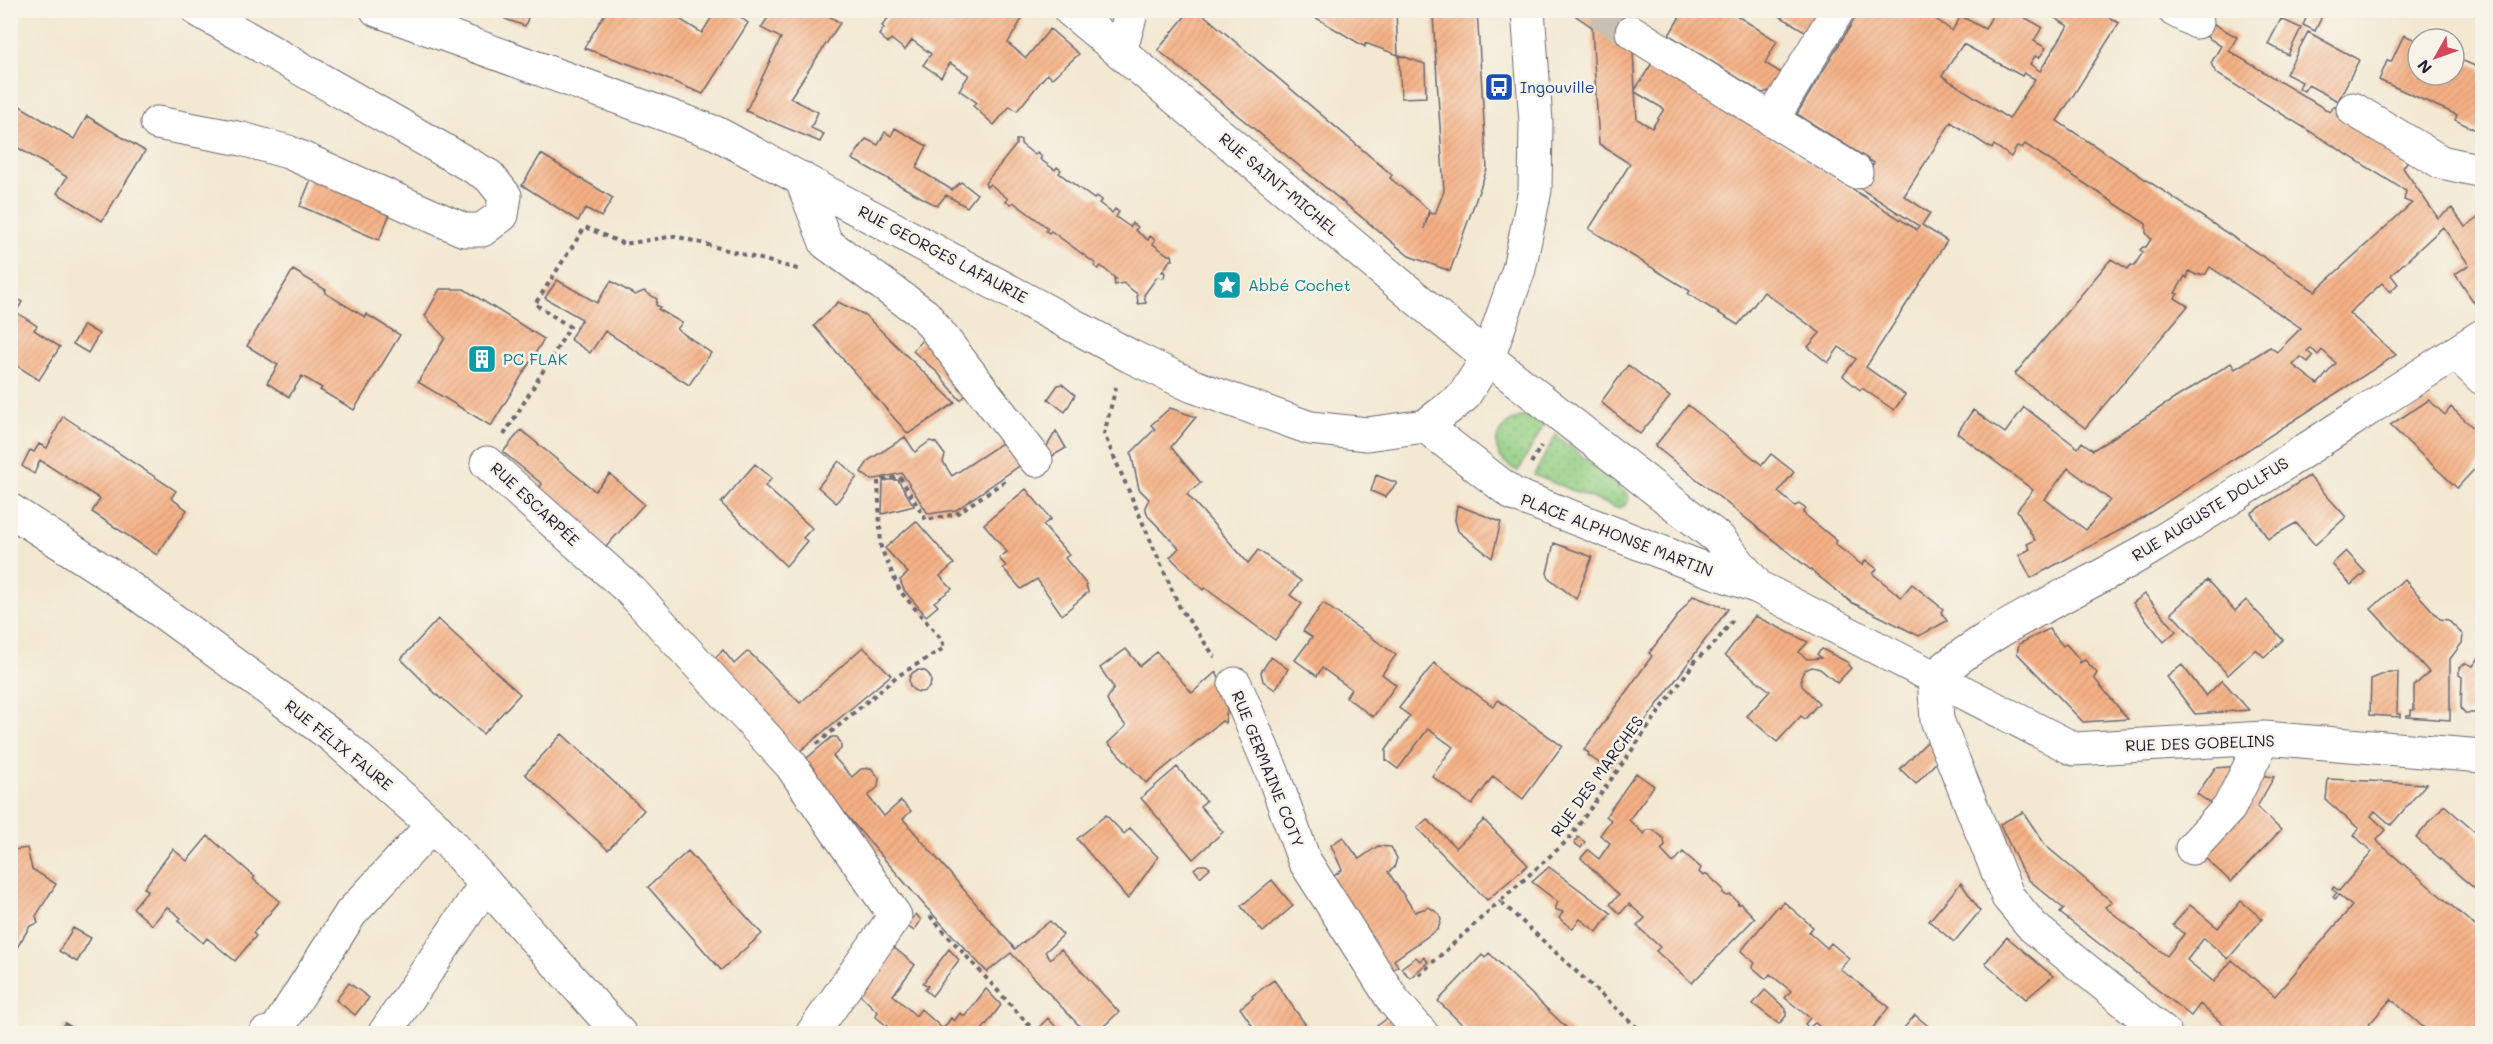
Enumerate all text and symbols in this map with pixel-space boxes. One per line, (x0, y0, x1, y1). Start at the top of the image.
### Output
north arrow (2406, 27, 2466, 87)
text: N (2412, 56, 2436, 78)
bus stop icon: Ingouville (1483, 71, 1515, 103)
place label: Ingouville (1520, 76, 1595, 97)
street label: RUE SAINT-MICHEL (1215, 127, 1344, 240)
street label: RUE GEORGES LAFAURIE (855, 200, 1032, 307)
place icon: Abbé Cochet (1211, 269, 1243, 301)
place label: Abbé Cochet (1248, 274, 1351, 295)
building icon: PC FLAK (466, 343, 498, 375)
place label: PC FLAK (503, 348, 568, 369)
street label: RUE AUGUSTE DOLLFUS (2127, 452, 2292, 565)
street label: RUE ESCARPÉE (486, 457, 584, 550)
street label: PLACE ALPHONSE MARTIN (1518, 488, 1716, 581)
street label: RUE GERMAINE COTY (1227, 687, 1309, 850)
street label: RUE FÉLIX FAURE (281, 695, 398, 795)
street label: RUE DES MARCHES (1546, 711, 1648, 840)
street label: RUE DES GOBELINS (2125, 729, 2275, 756)

